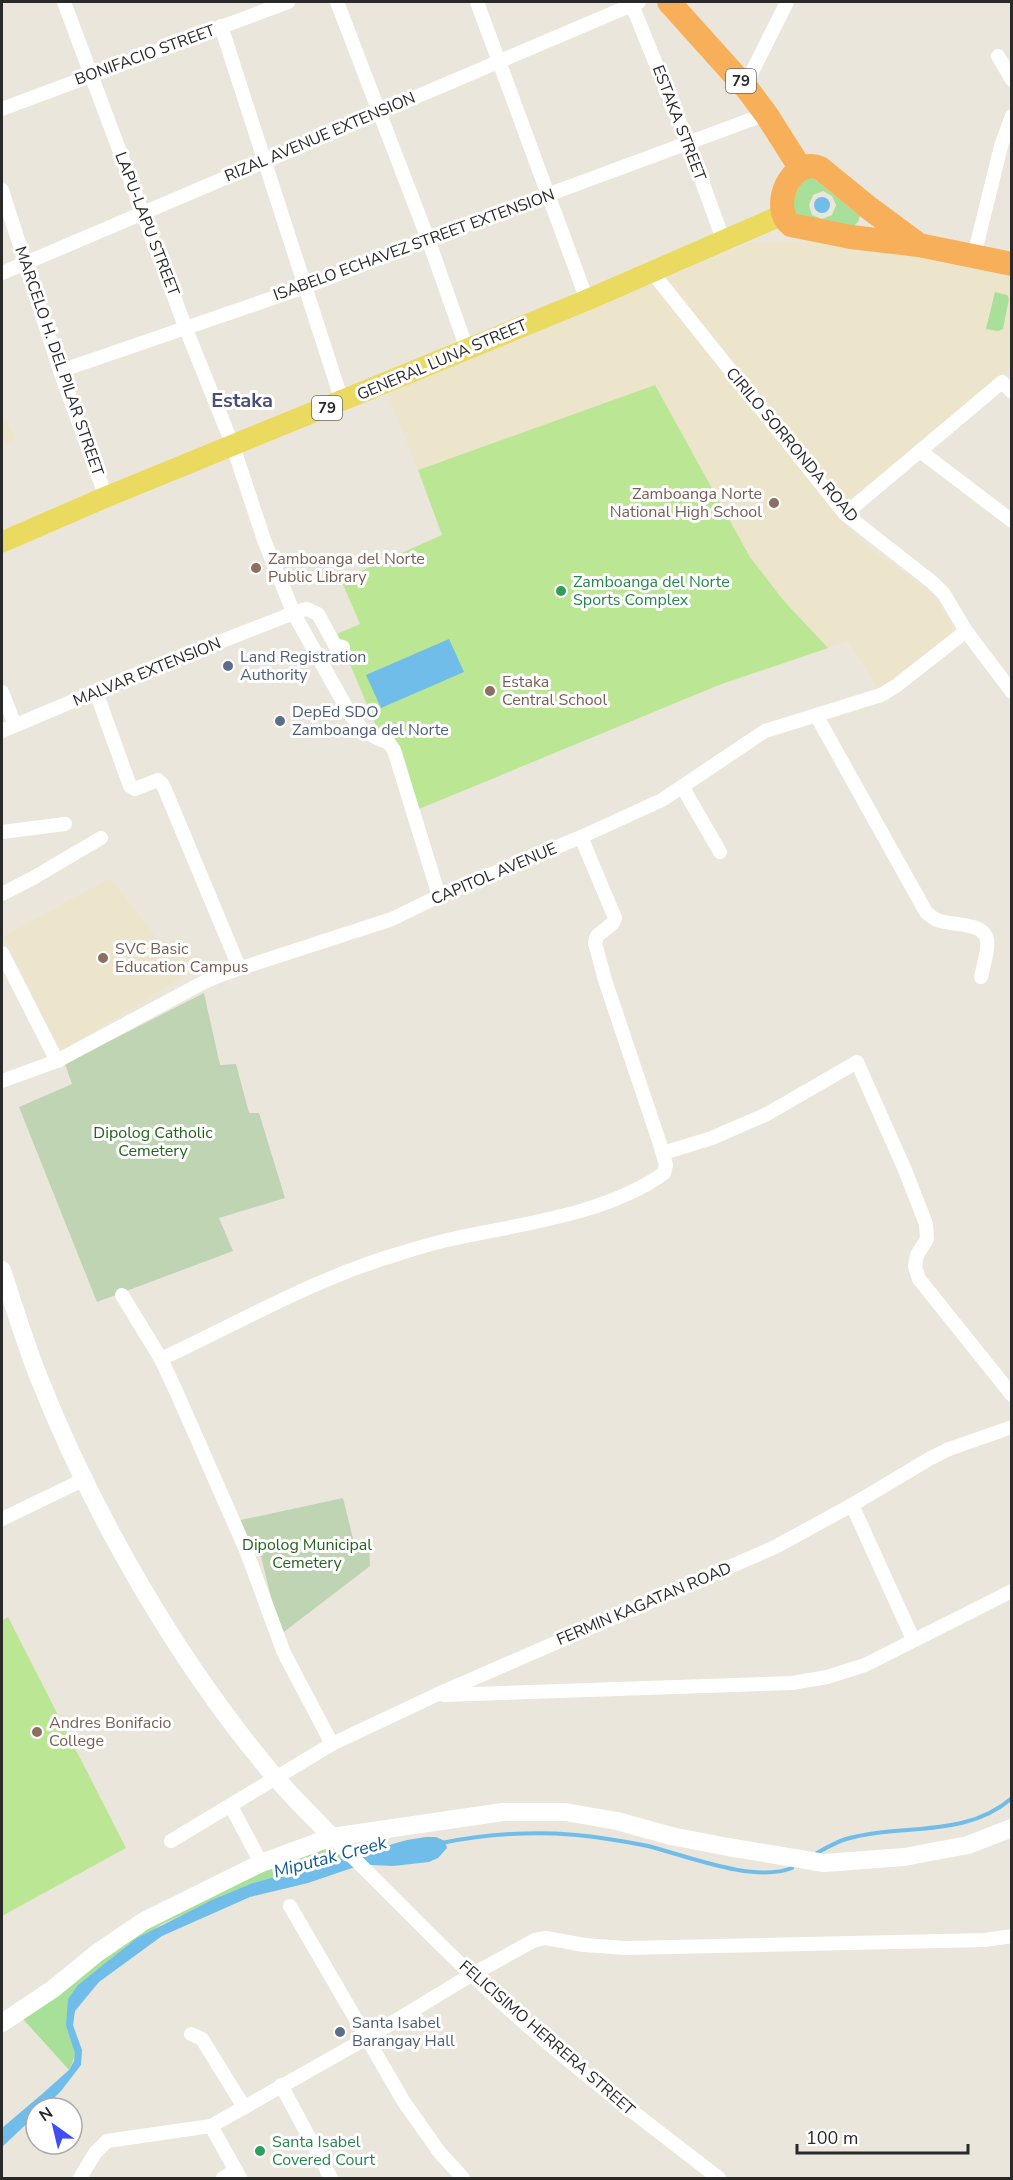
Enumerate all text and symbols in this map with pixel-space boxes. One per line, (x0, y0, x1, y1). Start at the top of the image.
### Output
street label: BONIFACIO STREET (72, 19, 218, 91)
street label: ESTAKA STREET (647, 62, 711, 184)
road number: 79 (726, 69, 756, 93)
street label: RIZAL AVENUE EXTENSION (221, 87, 419, 187)
street label: LAPU-LAPU STREET (109, 149, 185, 299)
street label: ISABELO ECHAVEZ STREET EXTENSION (270, 184, 558, 306)
street label: MARCELO H. DEL PILAR STREET (9, 243, 109, 479)
street label: GENERAL LUNA STREET (354, 314, 531, 406)
street label: CIRILO SORRONDA ROAD (721, 363, 863, 527)
district label: Estaka (211, 387, 273, 414)
road number: 79 (312, 396, 342, 420)
place label: Zamboanga Norte National High School (610, 483, 762, 523)
marker: Zamboanga Norte National High School (767, 496, 781, 510)
place label: Zamboanga del Norte Public Library (268, 548, 425, 588)
marker: Zamboanga del Norte Public Library (249, 561, 263, 575)
place label: Zamboanga del Norte Sports Complex (573, 571, 730, 611)
marker: Zamboanga del Norte Sports Complex (554, 584, 568, 598)
street label: MALVAR EXTENSION (70, 632, 224, 712)
place label: Land Registration Authority (240, 646, 366, 686)
marker: Land Registration Authority (221, 659, 235, 673)
place label: Estaka Central School (502, 671, 608, 711)
marker: Estaka Central School (483, 684, 497, 698)
place label: DepEd SDO Zamboanga del Norte (292, 701, 449, 741)
marker: DepEd SDO Zamboanga del Norte (273, 714, 287, 728)
street label: CAPITOL AVENUE (428, 838, 560, 910)
place label: SVC Basic Education Campus (115, 938, 248, 978)
marker: SVC Basic Education Campus (96, 951, 110, 965)
park label: Dipolog Catholic Cemetery (93, 1122, 213, 1162)
park label: Dipolog Municipal Cemetery (242, 1534, 372, 1574)
street label: FERMIN KAGATAN ROAD (553, 1557, 735, 1651)
place label: Andres Bonifacio College (49, 1712, 171, 1752)
marker: Andres Bonifacio College (30, 1725, 44, 1739)
water label: Miputak Creek (271, 1830, 390, 1884)
street label: FELICISIMO HERRERA STREET (454, 1955, 640, 2121)
place label: Santa Isabel Barangay Hall (352, 2012, 455, 2052)
marker: Santa Isabel Barangay Hall (333, 2025, 347, 2039)
north arrow (24, 2096, 84, 2156)
text: N (35, 2102, 57, 2127)
scale bar (797, 2117, 968, 2155)
text: 100 m (806, 2126, 858, 2150)
place label: Santa Isabel Covered Court (272, 2131, 375, 2171)
marker: Santa Isabel Covered Court (253, 2144, 267, 2158)

